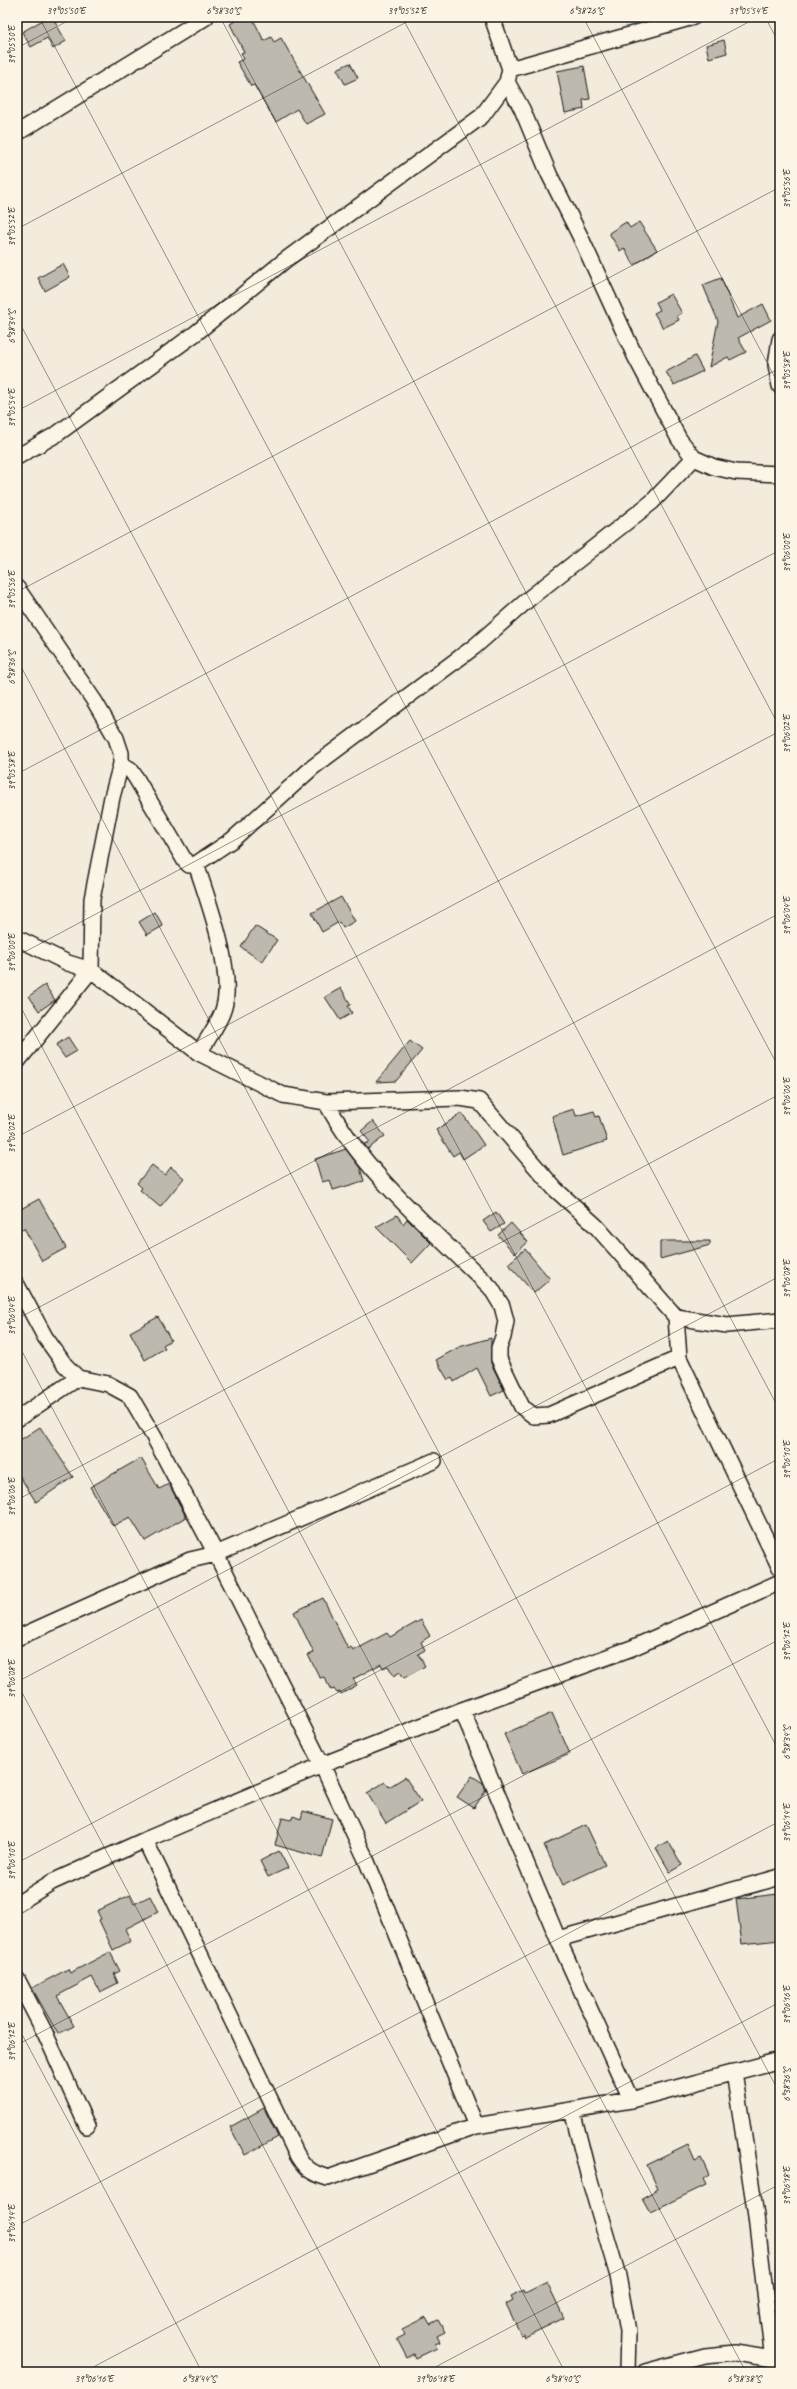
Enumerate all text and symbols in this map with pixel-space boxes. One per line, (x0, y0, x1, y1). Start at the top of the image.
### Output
text: 39°05'50"E (47, 4, 87, 17)
text: 6°38'30"S (206, 4, 242, 17)
text: 39°05'52"E (388, 4, 428, 17)
text: 6°38'26"S (569, 4, 605, 17)
text: 39°05'54"E (729, 4, 769, 17)
text: 39°05'50"E (5, 24, 18, 64)
text: 39°05'56"E (780, 168, 793, 208)
text: 39°05'52"E (5, 206, 18, 246)
text: 6°38'34"S (5, 308, 18, 344)
text: 39°05'58"E (780, 350, 793, 390)
text: 39°05'54"E (5, 387, 18, 427)
text: 39°06'00"E (780, 532, 793, 572)
text: 39°05'56"E (5, 569, 18, 609)
text: 6°38'36"S (5, 649, 18, 685)
text: 39°06'02"E (780, 713, 793, 753)
text: 39°05'58"E (5, 750, 18, 790)
text: 39°06'04"E (780, 895, 793, 935)
text: 39°06'00"E (5, 932, 18, 972)
text: 39°06'06"E (780, 1076, 793, 1116)
text: 39°06'02"E (5, 1113, 18, 1153)
text: 39°06'08"E (780, 1258, 793, 1298)
text: 39°06'04"E (5, 1295, 18, 1335)
text: 39°06'10"E (780, 1439, 793, 1479)
text: 39°06'06"E (5, 1476, 18, 1516)
text: 39°06'12"E (780, 1621, 793, 1661)
text: 39°06'08"E (5, 1658, 18, 1698)
text: 6°38'34"S (780, 1724, 793, 1760)
text: 39°06'14"E (780, 1802, 793, 1842)
text: 39°06'10"E (5, 1840, 18, 1880)
text: 39°06'16"E (780, 1984, 793, 2024)
text: 39°06'12"E (5, 2021, 18, 2061)
text: 6°38'36"S (780, 2066, 793, 2102)
text: 39°06'18"E (780, 2165, 793, 2205)
text: 39°06'14"E (5, 2203, 18, 2243)
text: 39°06'16"E (75, 2372, 115, 2385)
text: 6°38'44"S (182, 2372, 218, 2385)
text: 39°06'18"E (416, 2372, 456, 2385)
text: 6°38'40"S (545, 2372, 581, 2385)
text: 6°38'38"S (727, 2372, 763, 2385)

